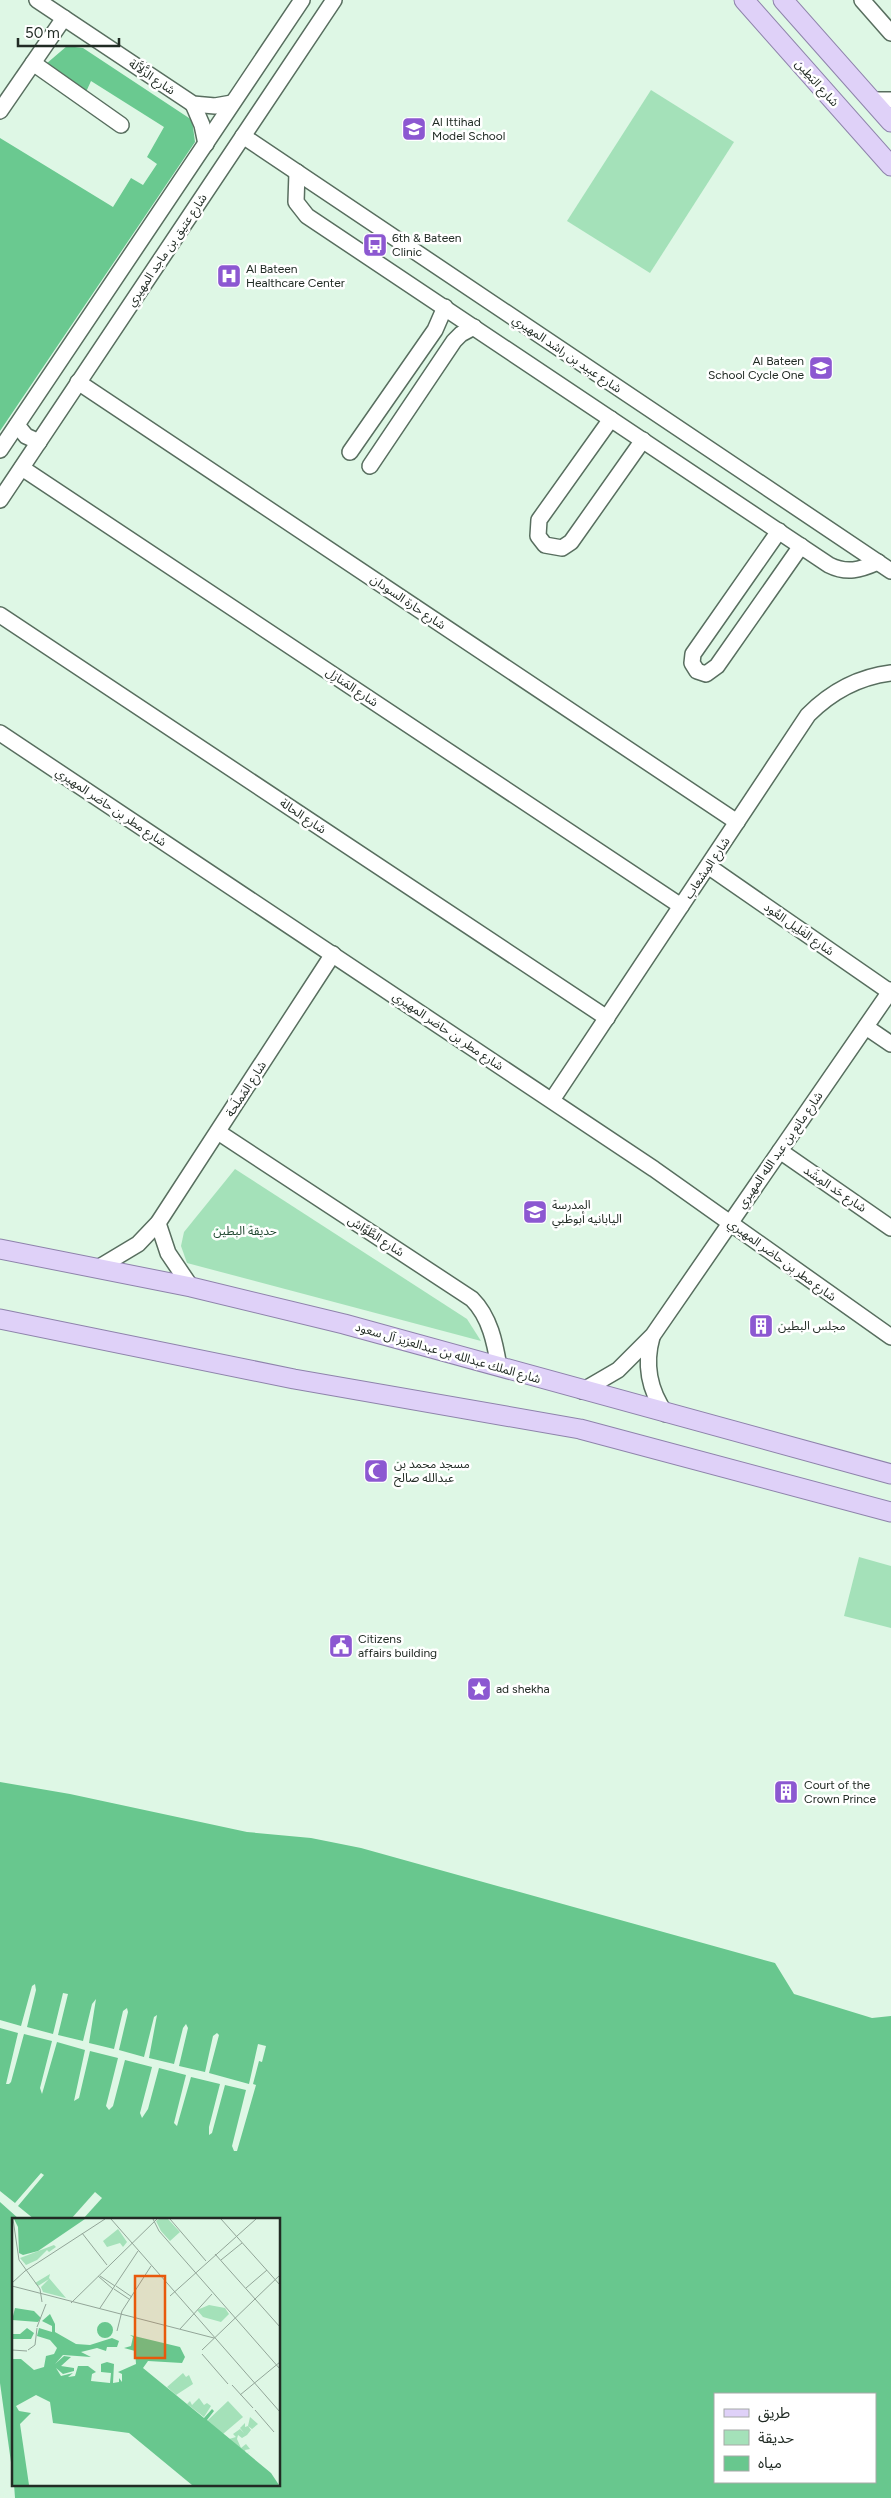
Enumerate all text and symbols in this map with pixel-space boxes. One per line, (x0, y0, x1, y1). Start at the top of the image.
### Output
scale bar (18, 15, 119, 47)
text: 50 m (25, 24, 60, 42)
street label: شارع الزَّلاَّلة (125, 55, 179, 99)
street label: شارع البَطِين (791, 57, 842, 111)
place label: Al Ittihad Model School (432, 115, 505, 143)
school or university icon: Al Ittihad Model School (401, 116, 427, 142)
street label: شارع عتيق بن ماجد المهيري (124, 191, 212, 310)
place label: 6th & Bateen Clinic (392, 231, 462, 259)
bus stop icon: 6th & Bateen Clinic (362, 232, 388, 258)
place label: Al Bateen Healthcare Center (246, 262, 345, 290)
hospital icon: Al Bateen Healthcare Center (216, 263, 242, 289)
street label: شارع عبيد بن راشد المهيري (508, 312, 624, 398)
place label: Al Bateen School Cycle One (708, 354, 804, 382)
school or university icon: Al Bateen School Cycle One (808, 355, 834, 381)
street label: شارع حارة السودان (367, 572, 448, 634)
street label: شارع المَنازِل (322, 665, 381, 712)
street label: شارع مطر بن حاضر المهيري (52, 765, 169, 852)
street label: شارع الحالة (276, 796, 329, 838)
street label: شارع المِشعاب (681, 835, 734, 903)
street label: شارع الغَلِيل العُود (760, 900, 837, 960)
street label: شارع مطر بن حاضر المهيري (389, 989, 506, 1076)
street label: شارع المَملَحة (222, 1058, 271, 1120)
street label: شارع مانع بن عبد الله المهيري (734, 1089, 828, 1212)
street label: شارع حَد المِشَد (800, 1163, 869, 1217)
place label: المدرسة اليابانيه أبوظبي (552, 1198, 622, 1229)
school or university icon: المدرسة اليابانيه أبوظبي (522, 1199, 548, 1225)
street label: شارع الطَّوَّاش (344, 1213, 407, 1261)
street label: شارع مطر بن حاضر المهيري (724, 1216, 839, 1306)
park label: حديقة البطين (213, 1224, 277, 1238)
building icon: مجلس البطين (748, 1313, 774, 1339)
place label: مجلس البطين (778, 1319, 846, 1333)
street label: شارع الملك عبدالله بن عبدالعزيز آل سعود (353, 1320, 542, 1388)
place label: مسجد محمد بن عبدالله صالح (394, 1457, 470, 1487)
mosque icon: مسجد محمد بن عبدالله صالح (363, 1458, 389, 1484)
place label: Citizens affairs building (358, 1632, 437, 1660)
public building icon: Citizens affairs building (328, 1633, 354, 1659)
place icon: ad shekha (466, 1676, 492, 1702)
place label: ad shekha (496, 1682, 550, 1696)
place label: Court of the Crown Prince (804, 1778, 877, 1806)
building icon: Court of the Crown Prince (773, 1779, 799, 1805)
inset map (12, 2218, 280, 2486)
legend (714, 2393, 876, 2483)
text: طريق (758, 2404, 790, 2423)
text: حديقة (758, 2429, 794, 2447)
text: مياه (758, 2454, 782, 2472)

